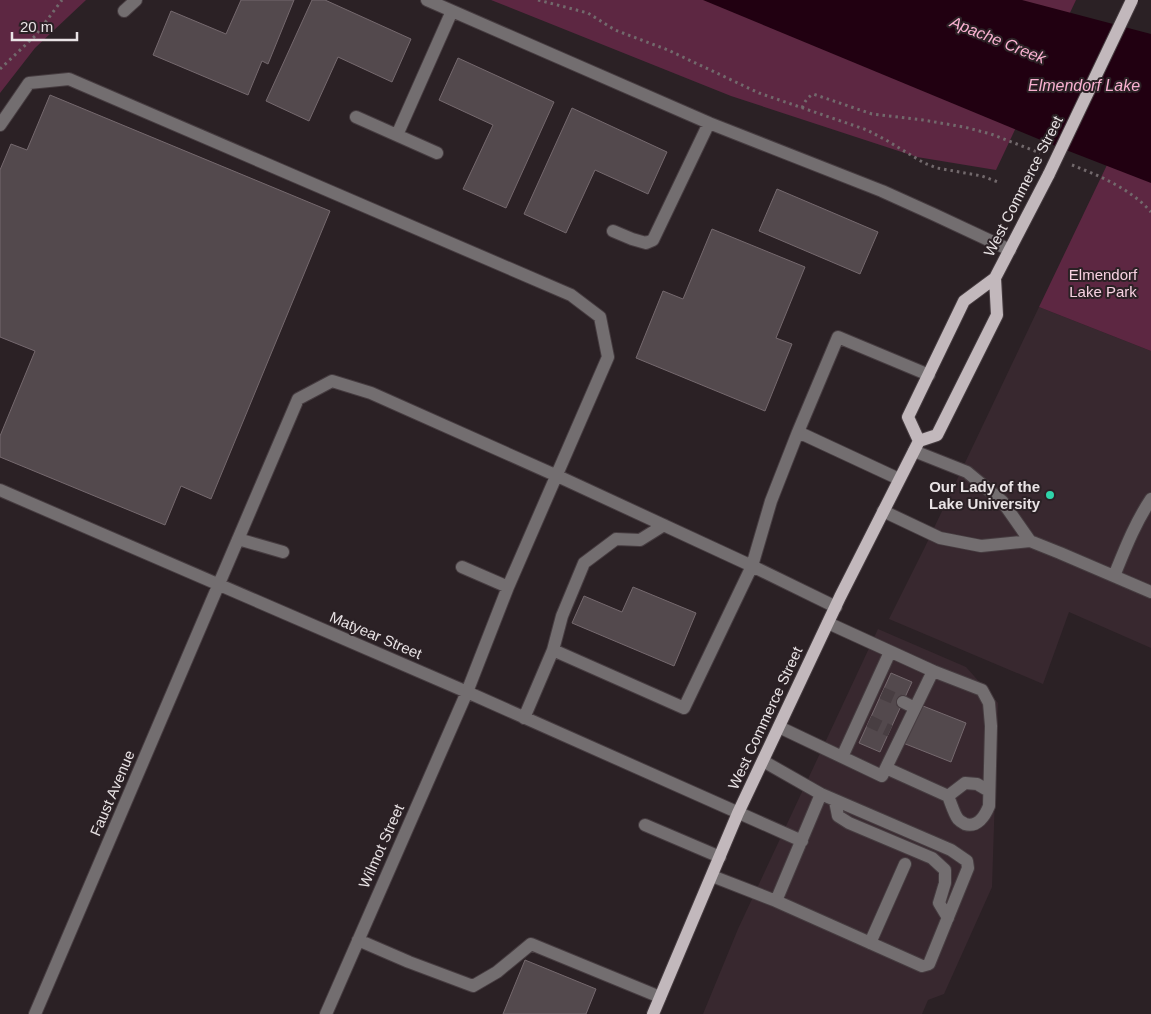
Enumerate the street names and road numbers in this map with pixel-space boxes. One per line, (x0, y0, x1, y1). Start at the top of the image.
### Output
street label: West Commerce Street (980, 112, 1066, 259)
street label: Matyear Street (327, 608, 425, 662)
street label: West Commerce Street (724, 643, 806, 792)
street label: Faust Avenue (86, 748, 138, 838)
street label: Wilmot Street (355, 801, 407, 891)

